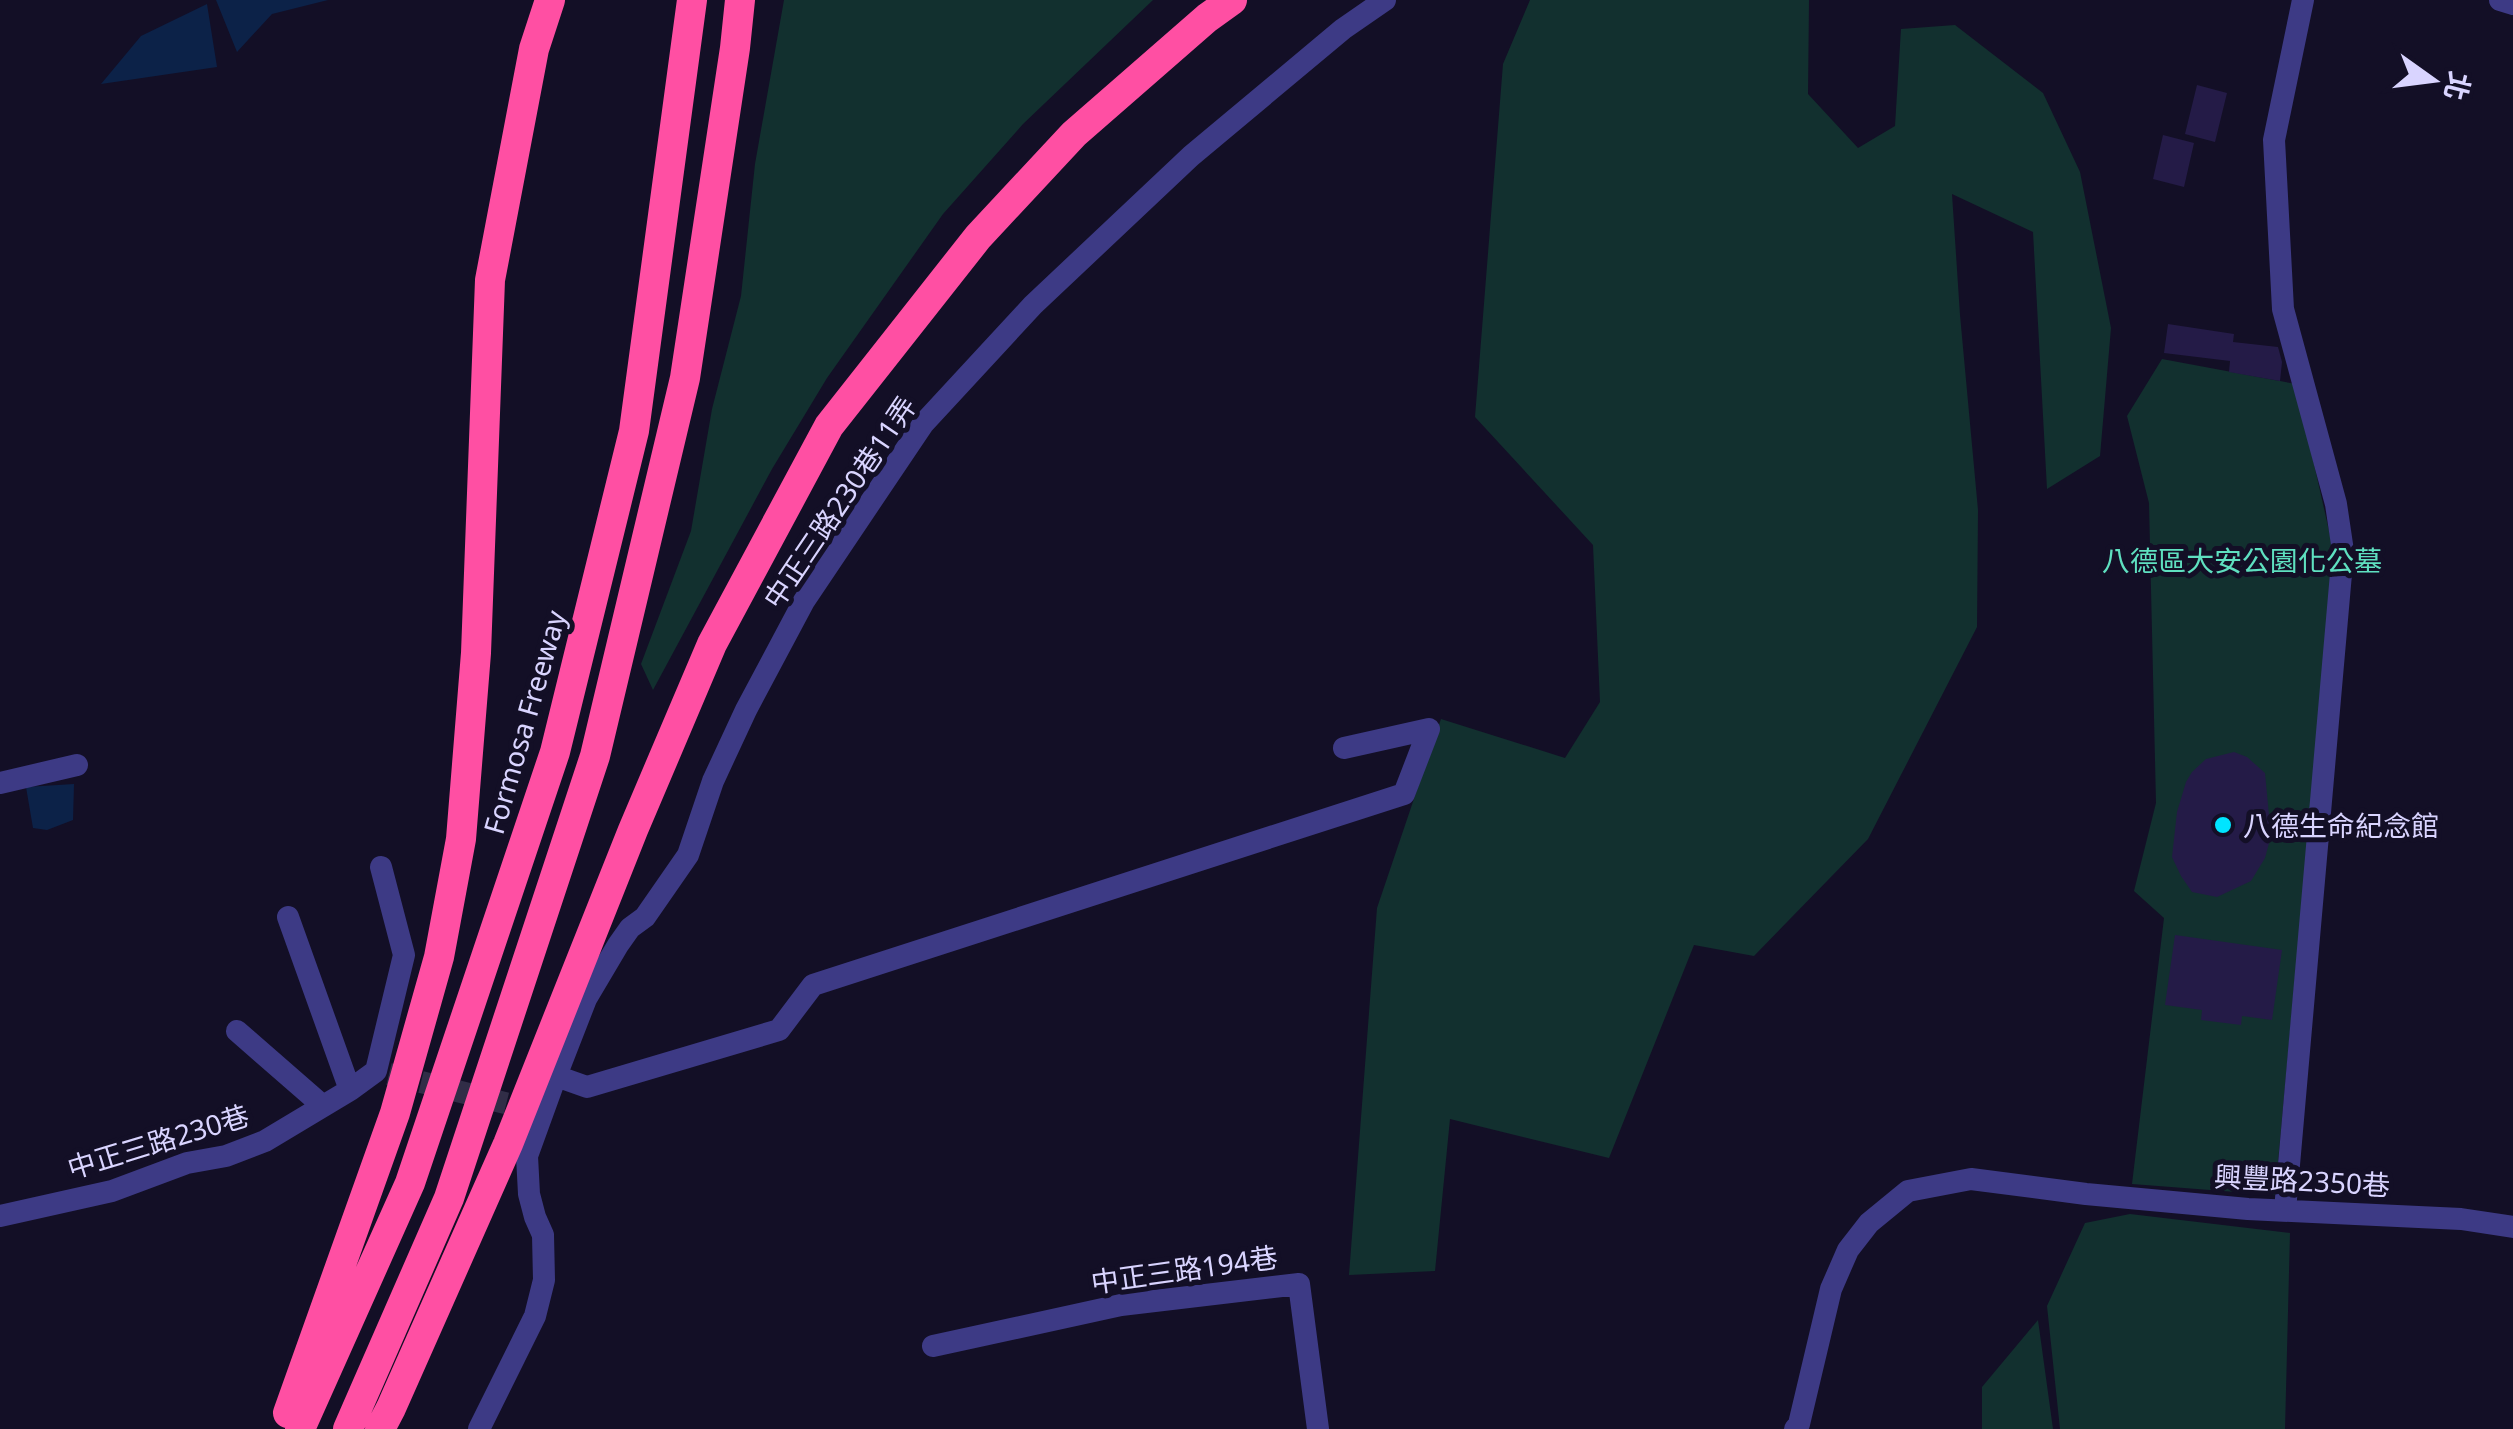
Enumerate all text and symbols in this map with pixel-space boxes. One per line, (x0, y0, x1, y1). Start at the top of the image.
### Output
north arrow (2383, 30, 2483, 130)
text: 北 (2436, 68, 2480, 104)
street label: 中正三路230巷11弄 (754, 389, 924, 615)
park label: 八德區大安公園化公墓 (2102, 541, 2382, 579)
street label: Formosa Freeway (474, 605, 574, 838)
place label: 八德生命紀念館 (2243, 806, 2439, 844)
marker: 八德生命紀念館 (2212, 814, 2234, 836)
street label: 中正三路230巷 (63, 1095, 253, 1187)
street label: 興豐路2350巷 (2213, 1156, 2391, 1204)
street label: 中正三路194巷 (1088, 1237, 1280, 1301)

